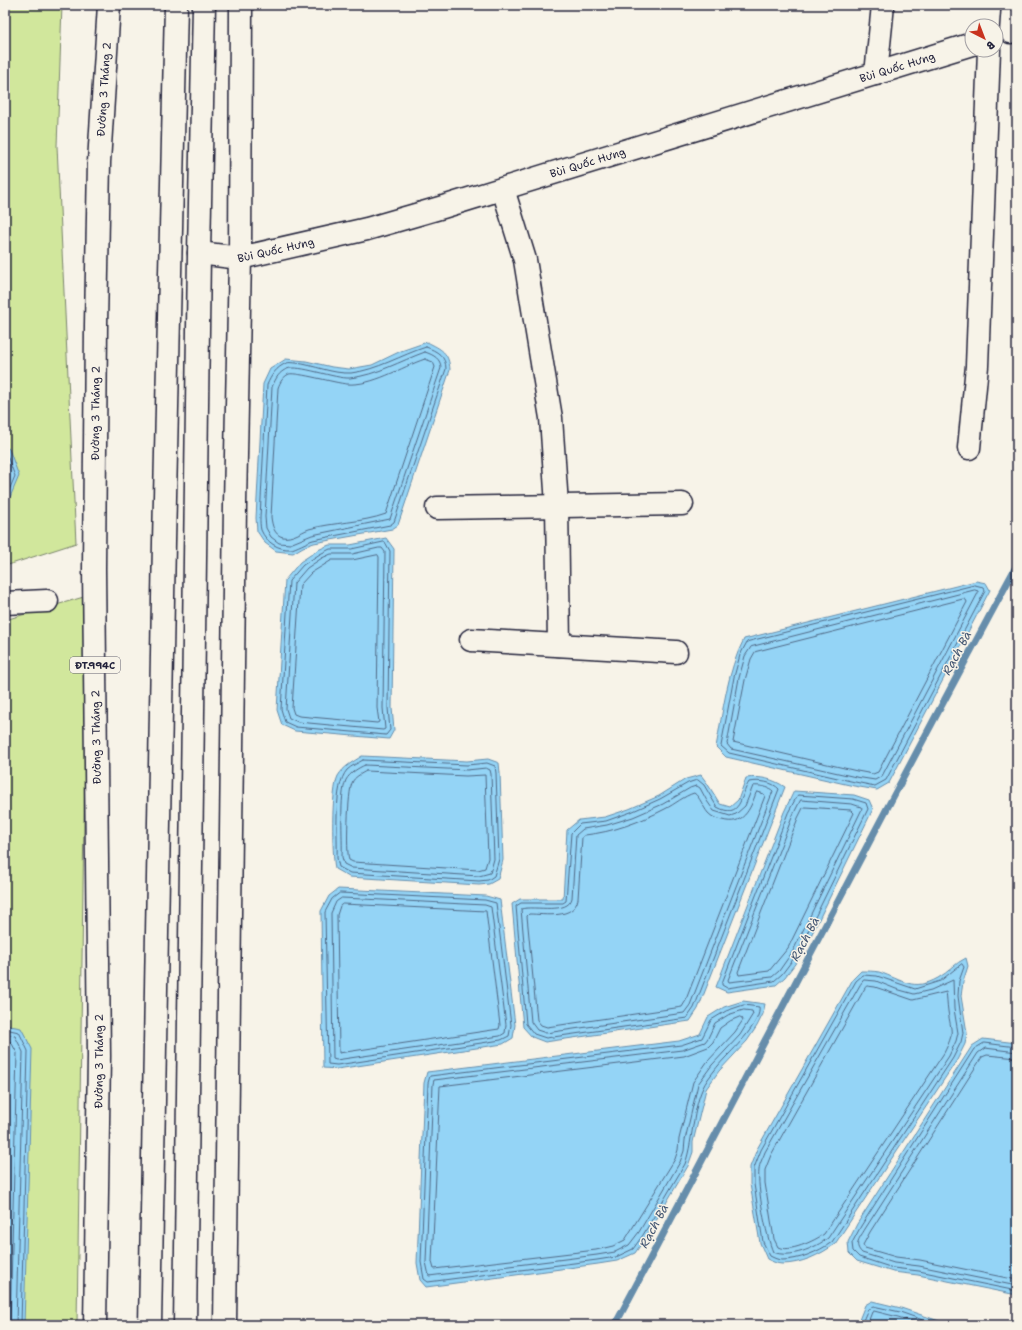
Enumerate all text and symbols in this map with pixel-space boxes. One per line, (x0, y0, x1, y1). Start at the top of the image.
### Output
north arrow (964, 18, 1004, 58)
text: B (983, 37, 998, 53)
street label: Đường 3 Tháng 2 (94, 42, 115, 137)
street label: Bùi Quốc Hưng (858, 49, 937, 86)
street label: Bùi Quốc Hưng (548, 144, 628, 182)
street label: Bùi Quốc Hưng (236, 234, 316, 266)
street label: Đường 3 Tháng 2 (88, 366, 104, 460)
water label: Rạch Bà (939, 628, 975, 678)
road number: ĐT.994C (70, 657, 120, 673)
street label: Đường 3 Tháng 2 (88, 690, 105, 784)
water label: Rạch Bà (787, 914, 823, 964)
street label: Đường 3 Tháng 2 (91, 1014, 107, 1108)
water label: Rạch Bà (636, 1201, 672, 1251)

